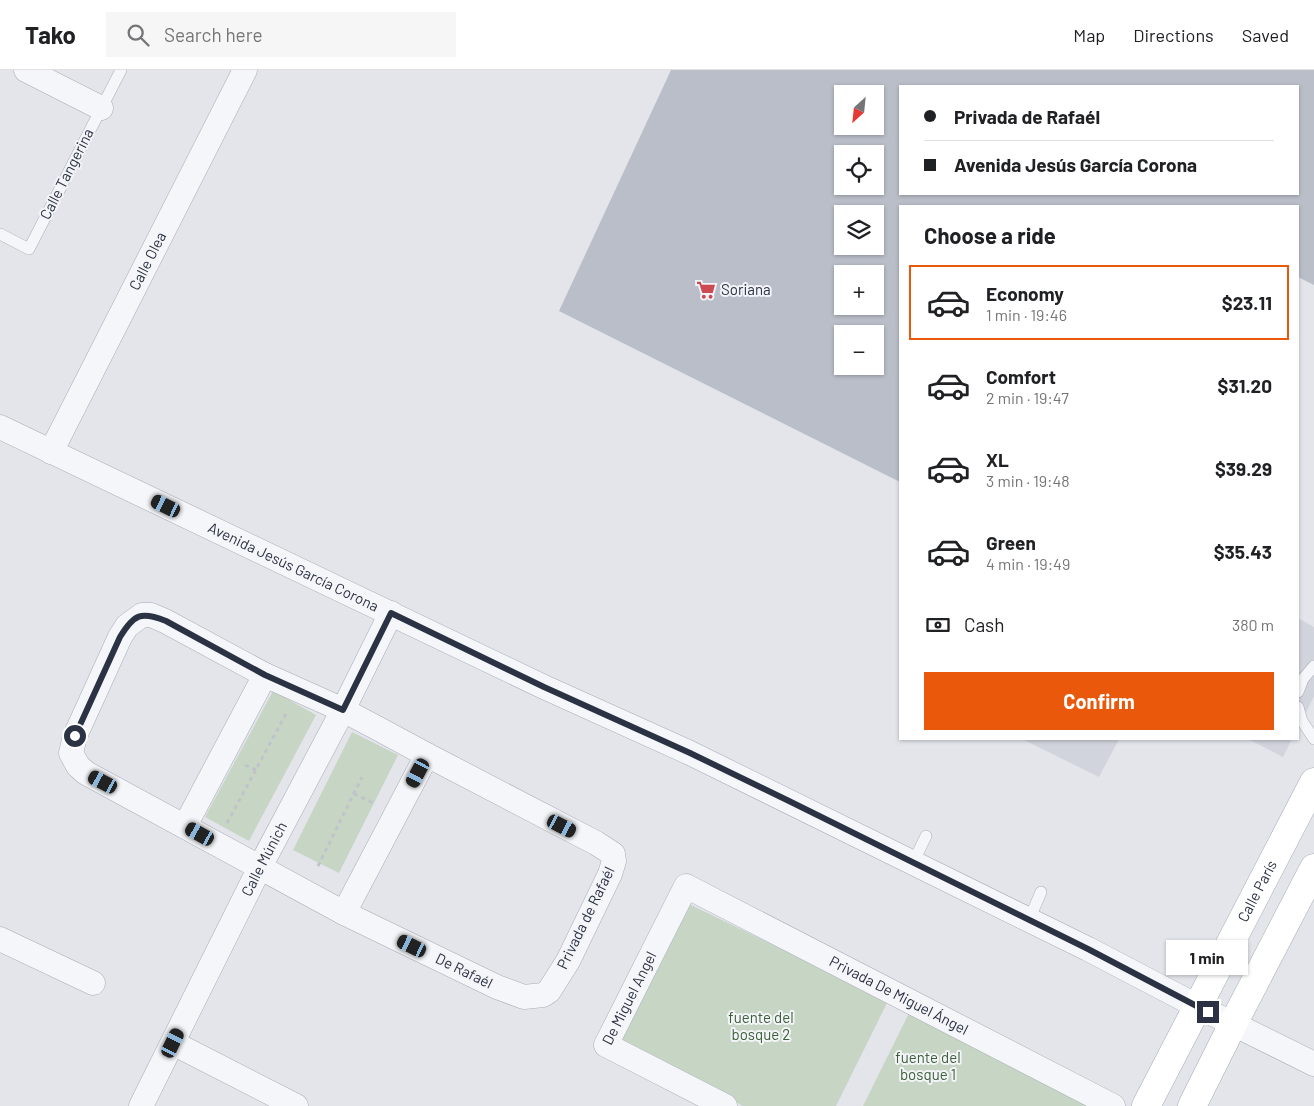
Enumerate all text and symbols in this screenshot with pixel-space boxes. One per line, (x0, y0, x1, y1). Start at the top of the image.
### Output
search box (106, 12, 456, 57)
text: Tako (25, 20, 76, 49)
icon: search (124, 21, 152, 49)
text: Search here (164, 23, 263, 46)
text: Map (1073, 24, 1105, 46)
text: Directions (1133, 24, 1214, 46)
text: Saved (1242, 24, 1289, 46)
north arrow (834, 85, 884, 135)
map controls (834, 85, 884, 375)
text: Privada de Rafaél (954, 105, 1100, 128)
street label: Calle Tangerina (35, 125, 97, 222)
button: locate (834, 145, 884, 195)
text: Avenida Jesús García Corona (954, 153, 1197, 176)
button: layers (834, 205, 884, 255)
text: Choose a ride (924, 222, 1056, 248)
street label: Calle Olea (125, 229, 169, 293)
button: + (834, 265, 884, 315)
supermarket icon: Soriana (695, 279, 717, 301)
place label: Soriana (721, 280, 771, 298)
icon: car (926, 280, 971, 325)
text: Economy (986, 282, 1064, 305)
text: $23.11 (1222, 291, 1272, 314)
text: 1 min · 19:46 (986, 305, 1067, 324)
button: − (834, 325, 884, 375)
icon: car (926, 363, 971, 408)
text: Comfort (986, 365, 1056, 388)
text: $31.20 (1218, 374, 1272, 397)
text: 2 min · 19:47 (986, 388, 1069, 407)
icon: car (926, 446, 971, 491)
text: XL (986, 448, 1009, 471)
text: $39.29 (1215, 457, 1272, 480)
text: 3 min · 19:48 (986, 471, 1070, 490)
car (149, 493, 182, 519)
street label: Avenida Jesús García Corona (205, 518, 382, 615)
icon: car (926, 529, 971, 574)
text: Green (986, 531, 1036, 554)
text: $35.43 (1214, 540, 1272, 563)
text: 4 min · 19:49 (986, 554, 1070, 573)
icon: cash (924, 611, 952, 639)
text: Cash (964, 613, 1005, 636)
text: 380 m (1232, 615, 1274, 634)
button: Confirm (924, 672, 1274, 730)
route start (64, 725, 86, 747)
car (404, 756, 431, 790)
car (86, 768, 119, 796)
car (545, 813, 578, 839)
street label: Calle Múnich (237, 818, 290, 899)
car (183, 820, 216, 848)
street label: Calle París (1233, 857, 1280, 925)
street label: Privada de Rafaél (553, 863, 618, 972)
car (395, 933, 428, 959)
callout: 1 min (1167, 940, 1249, 974)
street label: De Miguel Angel (598, 948, 660, 1047)
text: 1 min (1189, 948, 1225, 967)
street label: De Rafaél (433, 949, 496, 992)
street label: Privada De Miguel Ángel (827, 951, 972, 1038)
route end (1197, 1001, 1219, 1023)
park label: fuente del bosque 2 (728, 1008, 794, 1043)
car (159, 1026, 186, 1060)
park label: fuente del bosque 1 (895, 1048, 961, 1083)

